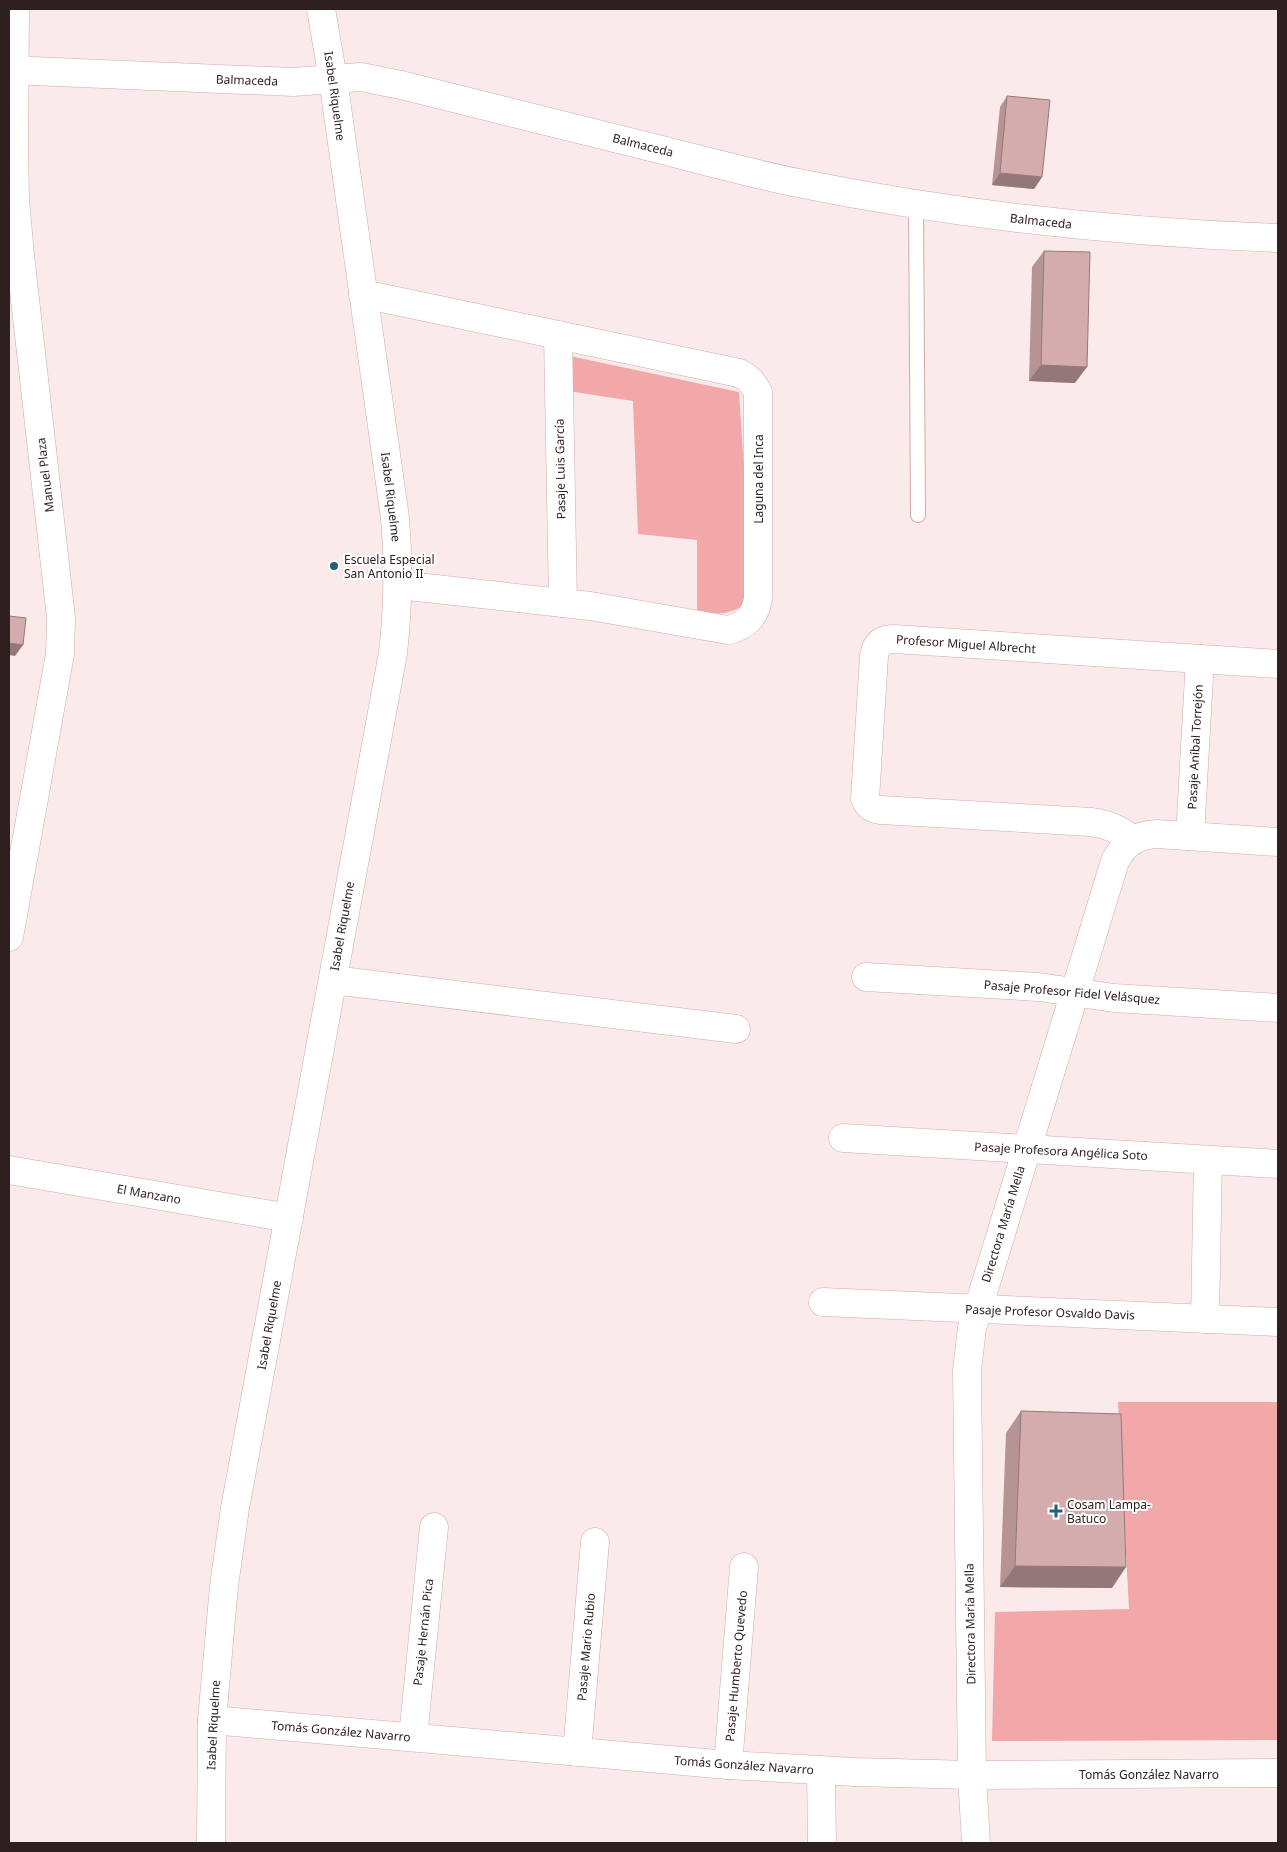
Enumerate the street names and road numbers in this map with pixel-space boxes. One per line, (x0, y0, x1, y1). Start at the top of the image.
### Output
street label: Isabel Riquelme (320, 50, 350, 142)
street label: Balmaceda (216, 70, 278, 90)
street label: Balmaceda (611, 129, 675, 161)
street label: Balmaceda (1009, 209, 1073, 233)
street label: Pasaje Luis García (551, 418, 569, 520)
street label: Laguna del Inca (750, 434, 767, 524)
street label: Manuel Plaza (32, 437, 58, 513)
street label: Isabel Riquelme (377, 451, 405, 543)
street label: Profesor Miguel Albrecht (896, 631, 1037, 657)
street label: Pasaje Aníbal Torrejón (1183, 684, 1207, 810)
street label: Isabel Riquelme (326, 880, 358, 972)
street label: Pasaje Profesor Fidel Velásquez (983, 976, 1161, 1008)
street label: Pasaje Profesora Angélica Soto (974, 1138, 1148, 1164)
street label: Directora María Mella (977, 1163, 1029, 1285)
street label: El Manzano (116, 1180, 182, 1208)
street label: Isabel Riquelme (253, 1279, 285, 1371)
street label: Pasaje Profesor Osvaldo Davis (965, 1301, 1135, 1323)
street label: Directora María Mella (960, 1563, 980, 1685)
street label: Pasaje Hernán Pica (409, 1578, 437, 1686)
street label: Pasaje Humberto Quevedo (721, 1590, 751, 1742)
street label: Pasaje Mario Rubio (573, 1592, 599, 1702)
street label: Isabel Riquelme (202, 1679, 224, 1770)
street label: Tomás González Navarro (271, 1716, 411, 1746)
street label: Tomás González Navarro (674, 1752, 814, 1778)
street label: Tomás González Navarro (1079, 1766, 1219, 1783)

